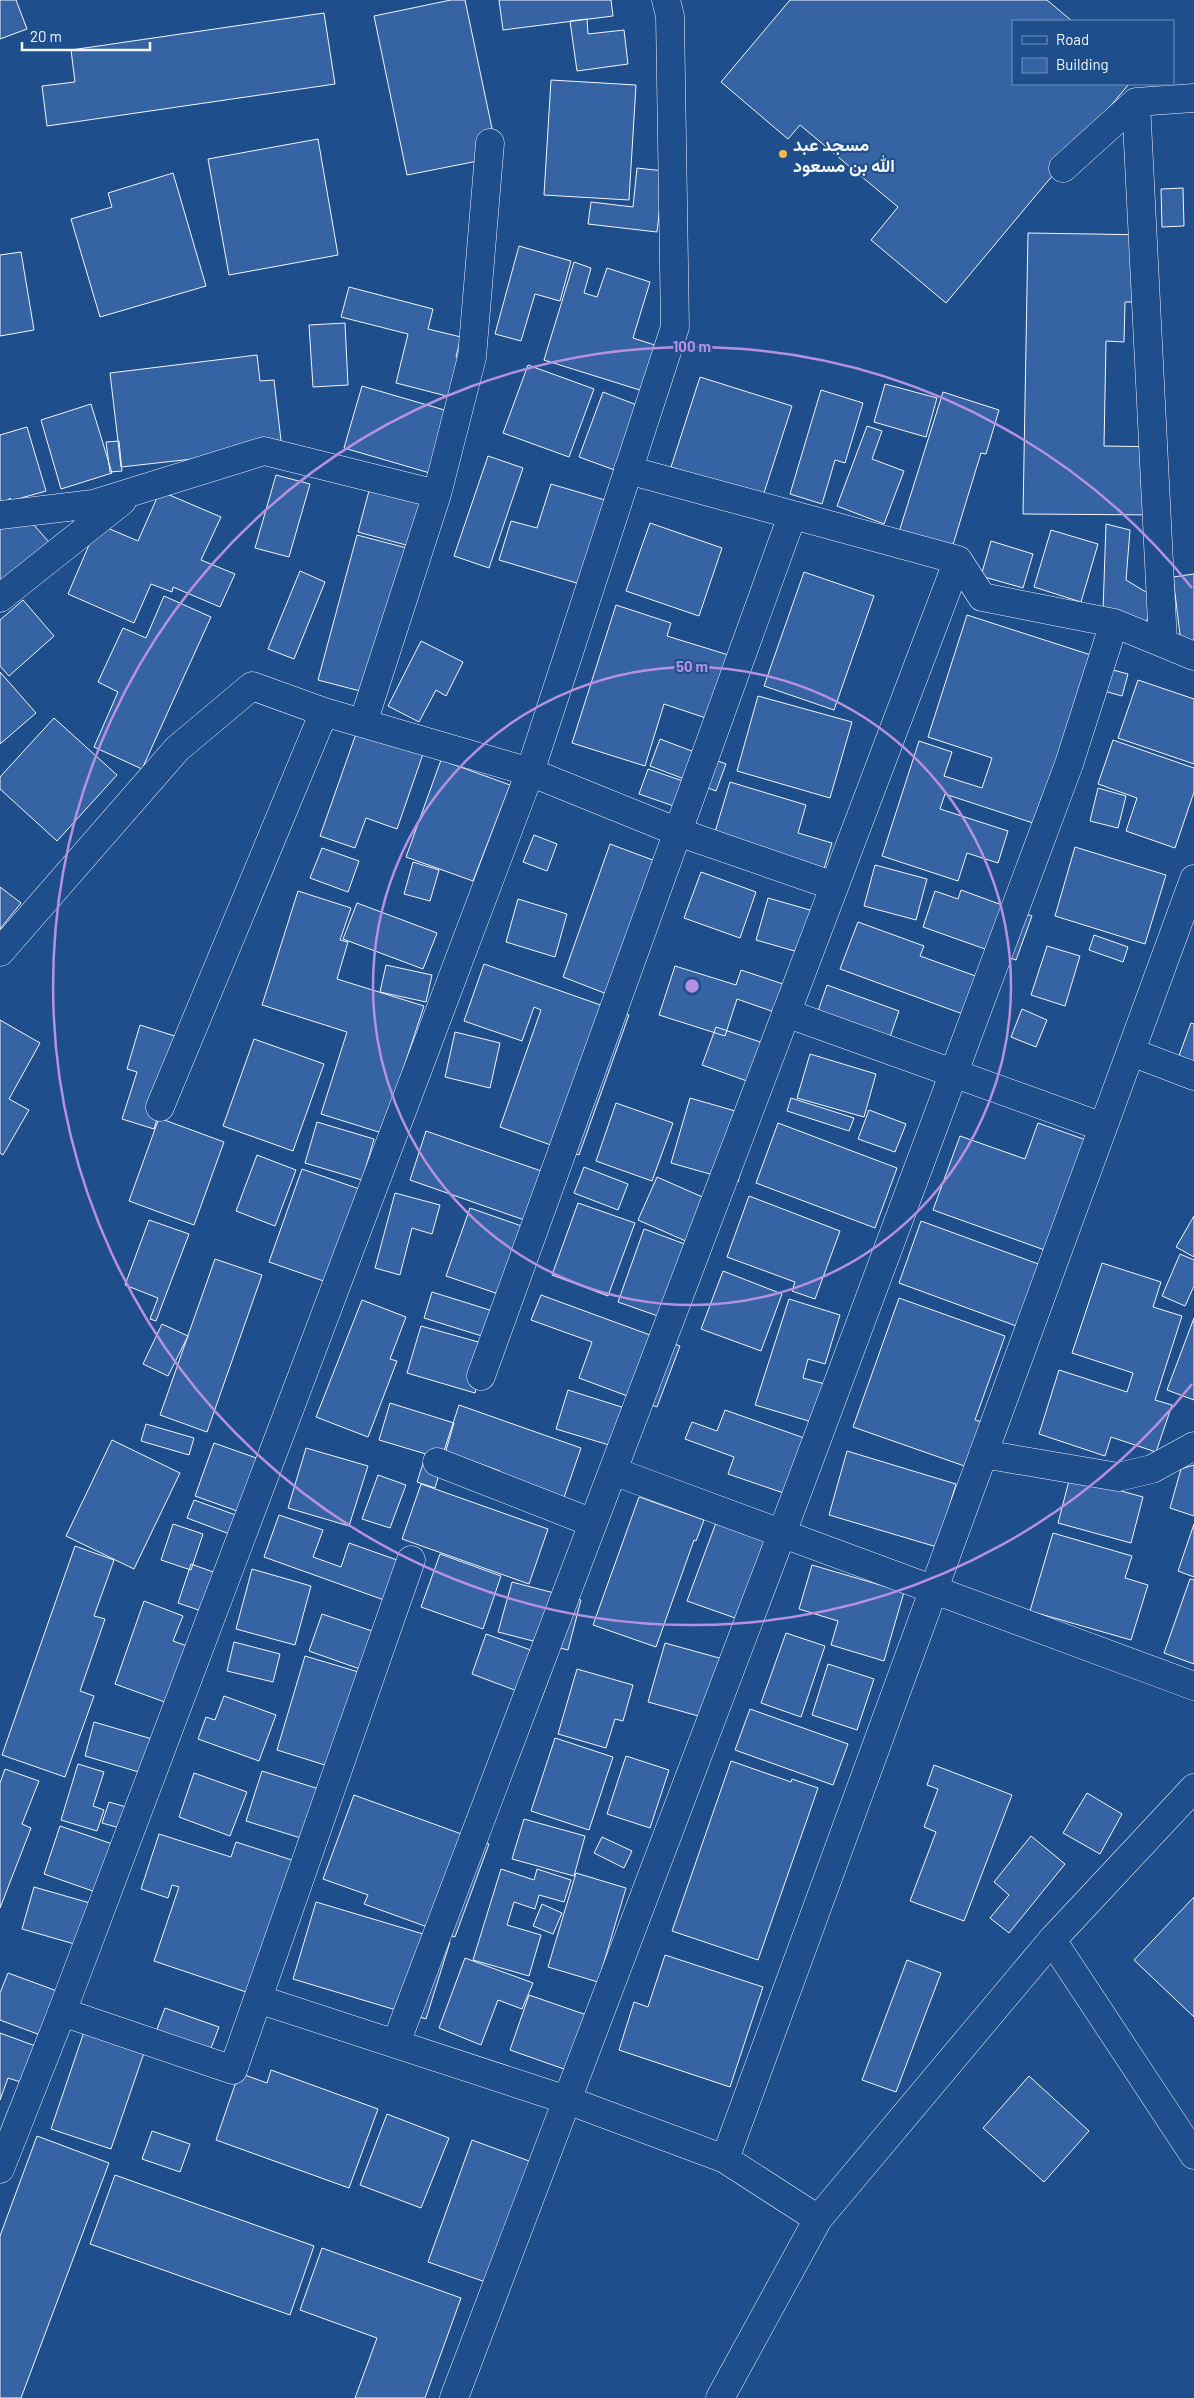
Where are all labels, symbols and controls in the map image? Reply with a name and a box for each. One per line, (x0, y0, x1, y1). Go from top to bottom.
scale bar (22, 20, 150, 52)
legend (1012, 20, 1174, 85)
text: 20 m (30, 27, 62, 45)
text: Road (1056, 30, 1089, 48)
text: Building (1056, 55, 1109, 73)
place label: مسجد عبد الله بن مسعود (793, 133, 895, 177)
marker: مسجد عبد الله بن مسعود (777, 148, 789, 160)
text: 100 m (673, 337, 711, 355)
text: 50 m (676, 657, 708, 675)
centre of rings (683, 977, 701, 995)

